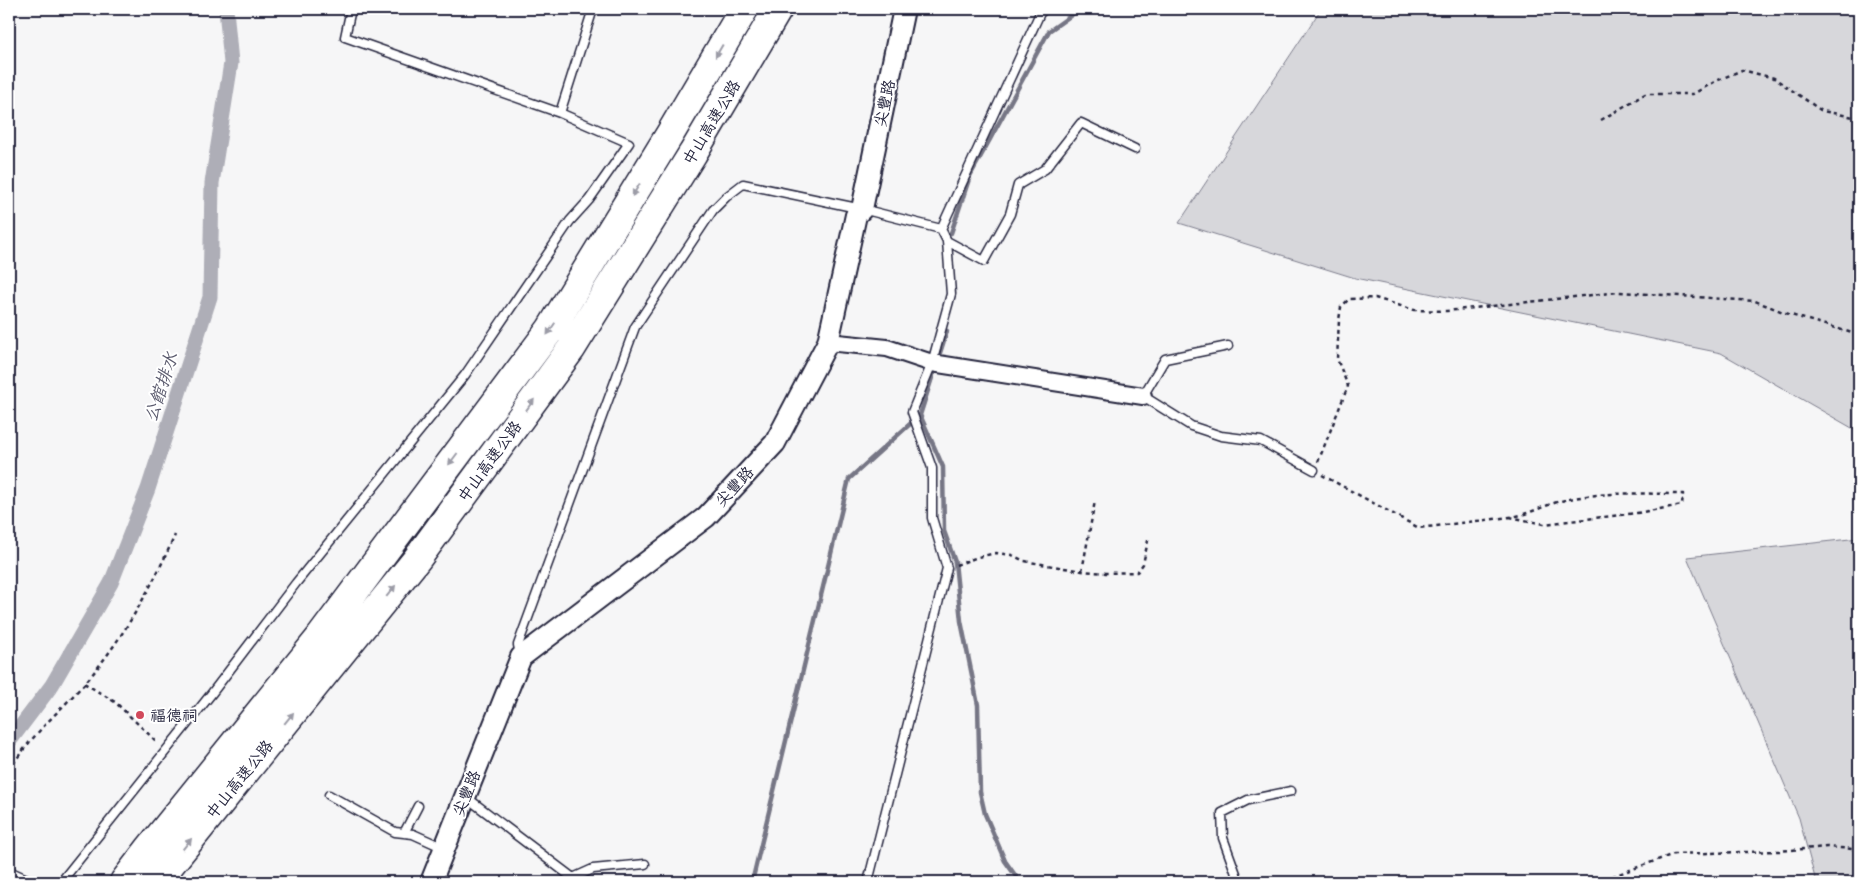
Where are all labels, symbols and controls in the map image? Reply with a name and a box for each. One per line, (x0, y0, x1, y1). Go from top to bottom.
one-way arrow (714, 44, 723, 57)
street label: 中山高速公路 (677, 75, 748, 170)
street label: 尖豐路 (868, 77, 903, 129)
one-way arrow (631, 184, 640, 197)
one-way arrow (546, 322, 556, 336)
water label: 公館排水 (138, 348, 188, 426)
one-way arrow (525, 398, 535, 412)
street label: 中山高速公路 (452, 416, 529, 508)
one-way arrow (448, 452, 459, 465)
street label: 尖豐路 (710, 461, 761, 513)
one-way arrow (385, 585, 396, 598)
place label: 福德祠 (150, 704, 198, 729)
marker: 福德祠 (134, 709, 146, 721)
one-way arrow (283, 712, 294, 725)
street label: 中山高速公路 (200, 735, 280, 825)
street label: 尖豐路 (447, 767, 488, 821)
one-way arrow (181, 838, 192, 851)

